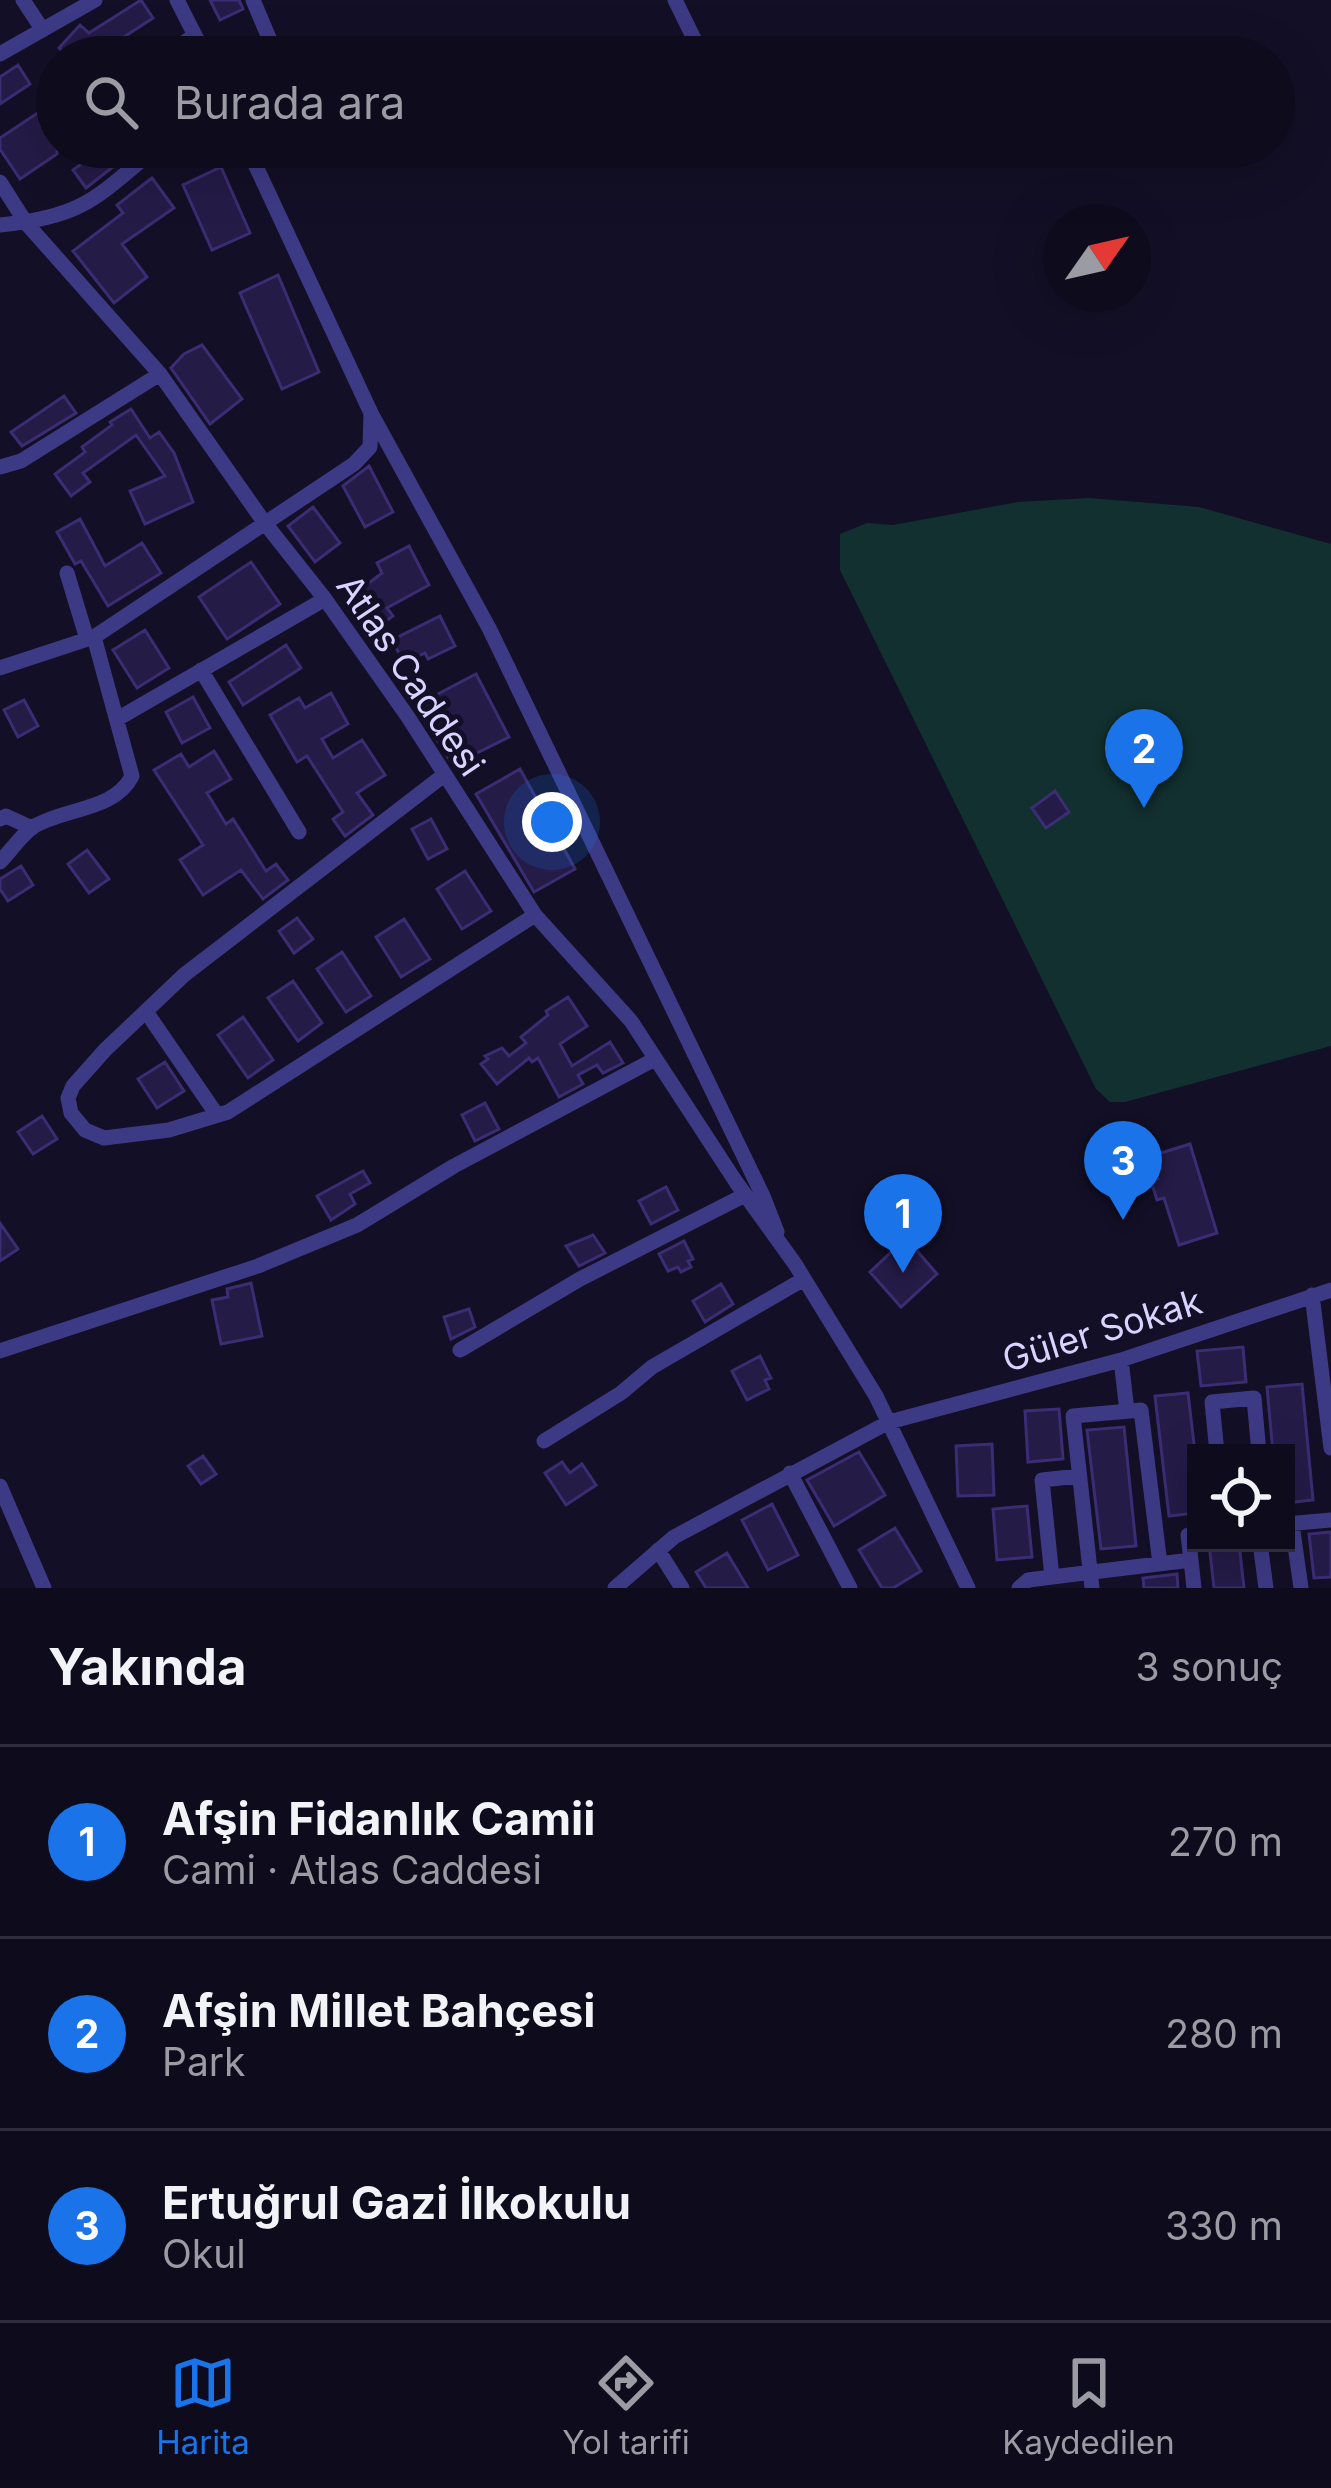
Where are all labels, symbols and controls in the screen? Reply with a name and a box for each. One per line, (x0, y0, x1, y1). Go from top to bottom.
search box (36, 36, 1295, 168)
icon: search (78, 69, 144, 135)
text: Burada ara (174, 75, 405, 130)
north arrow (1043, 204, 1151, 312)
street label: Atlas Caddesi (328, 566, 494, 784)
pin: 2 (1105, 709, 1183, 808)
your location (522, 792, 582, 852)
pin: 3 (1084, 1121, 1162, 1220)
pin: 1 (864, 1174, 942, 1273)
street label: Güler Sokak (997, 1279, 1207, 1381)
map controls (1187, 1444, 1295, 1552)
button: locate (1187, 1444, 1295, 1552)
text: Yakında (48, 1636, 247, 1697)
text: 3 sonuç (1136, 1643, 1283, 1690)
text: Afşin Fidanlık Camii (162, 1791, 596, 1846)
text: 1 (79, 1818, 95, 1865)
text: 270 m (1168, 1818, 1283, 1865)
text: Cami · Atlas Caddesi (162, 1846, 542, 1893)
text: Afşin Millet Bahçesi (162, 1983, 595, 2038)
text: 2 (75, 2010, 99, 2057)
text: 280 m (1165, 2010, 1283, 2057)
text: Park (162, 2038, 246, 2085)
text: Ertuğrul Gazi İlkokulu (162, 2175, 631, 2230)
text: 3 (74, 2202, 100, 2249)
text: 330 m (1165, 2202, 1283, 2249)
text: Okul (162, 2230, 246, 2277)
tab: Harita (156, 2350, 250, 2462)
tab: Yol tarifi (562, 2350, 690, 2462)
tab: Kaydedilen (1002, 2350, 1175, 2462)

